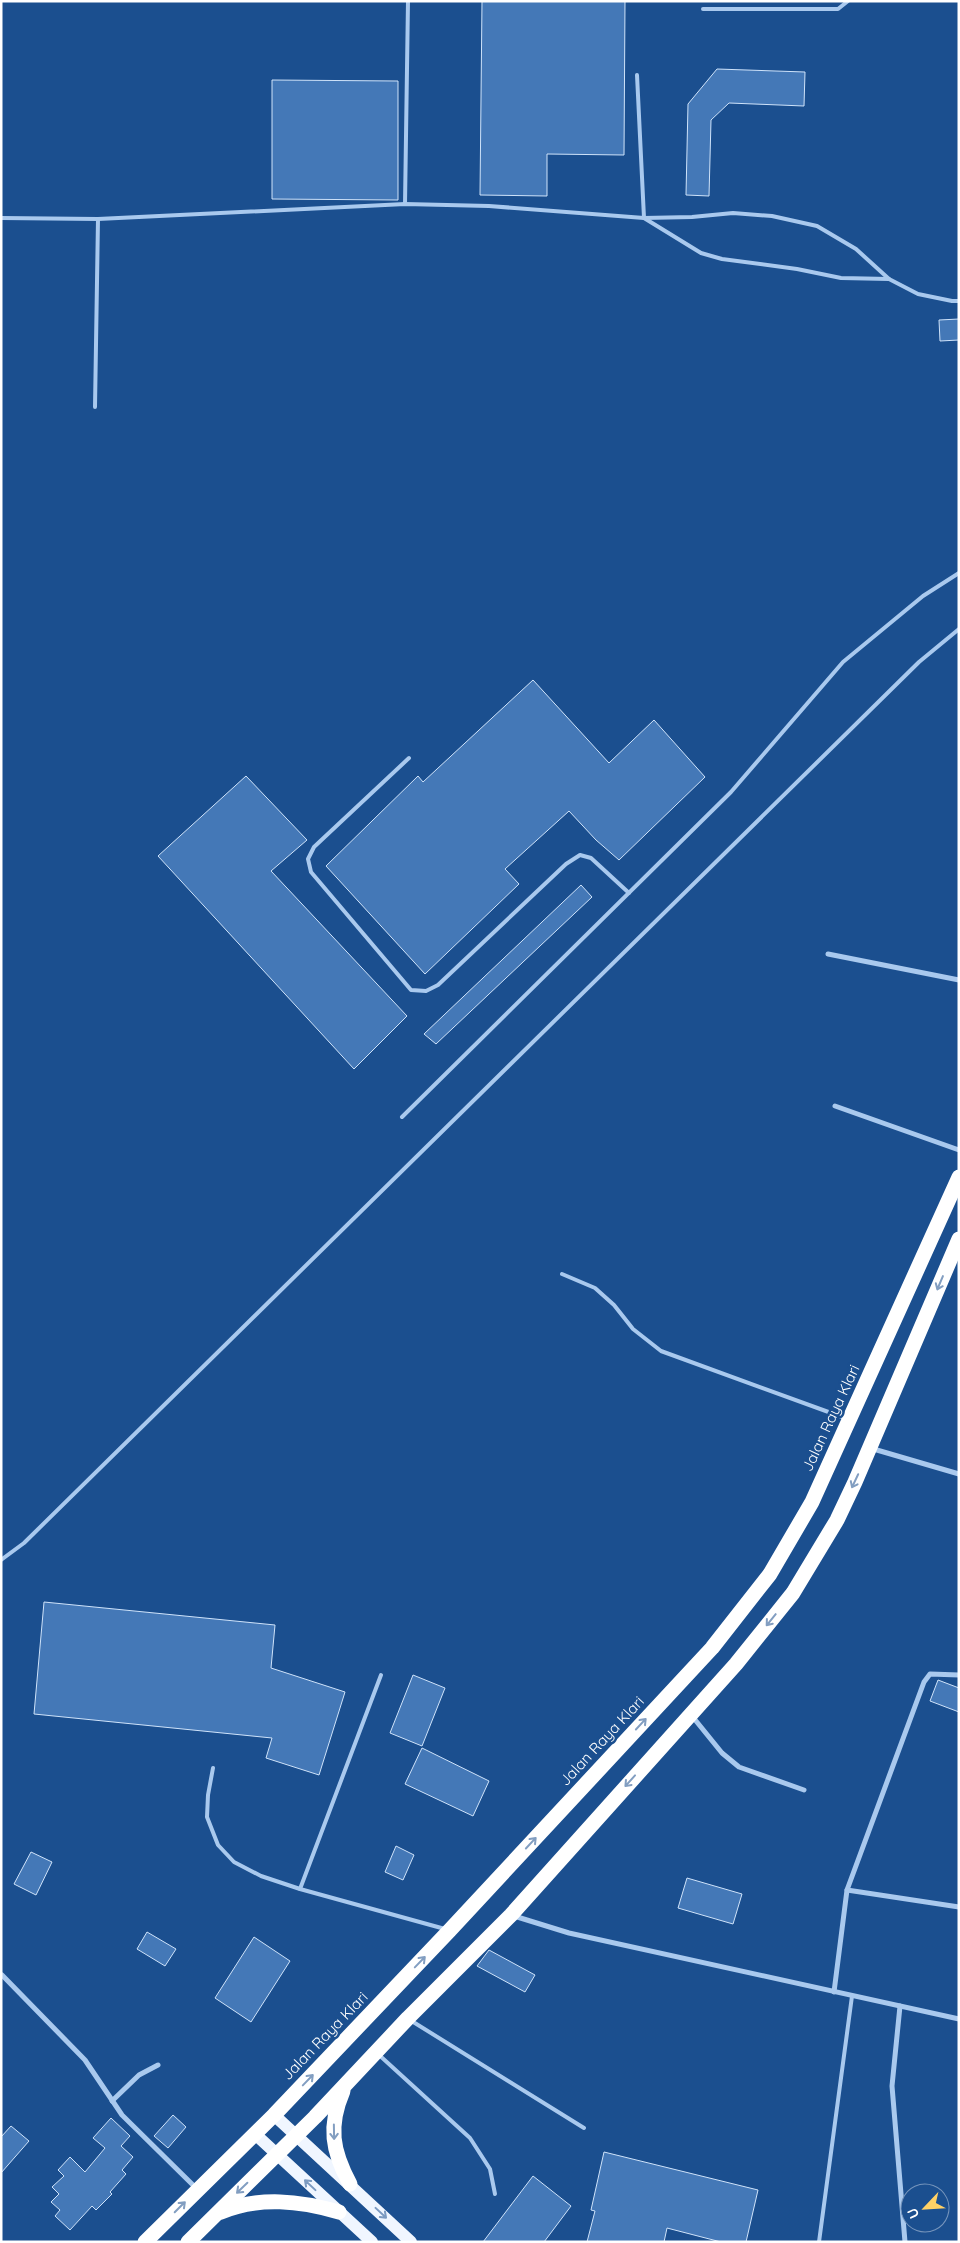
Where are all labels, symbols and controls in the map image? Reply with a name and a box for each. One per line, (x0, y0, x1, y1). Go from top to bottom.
one-way arrow (934, 1275, 944, 1290)
street label: Jalan Raya Klari (798, 1361, 864, 1474)
one-way arrow (850, 1473, 860, 1488)
one-way arrow (766, 1613, 777, 1626)
street label: Jalan Raya Klari (555, 1692, 648, 1789)
one-way arrow (635, 1718, 647, 1730)
one-way arrow (624, 1775, 636, 1788)
one-way arrow (525, 1837, 537, 1849)
one-way arrow (414, 1955, 426, 1968)
street label: Jalan Raya Klari (278, 1988, 372, 2084)
one-way arrow (302, 2073, 314, 2086)
one-way arrow (329, 2124, 339, 2140)
one-way arrow (304, 2179, 317, 2191)
one-way arrow (236, 2182, 248, 2194)
north arrow (900, 2183, 950, 2233)
one-way arrow (174, 2201, 186, 2214)
text: U (903, 2205, 923, 2222)
one-way arrow (374, 2207, 387, 2219)

